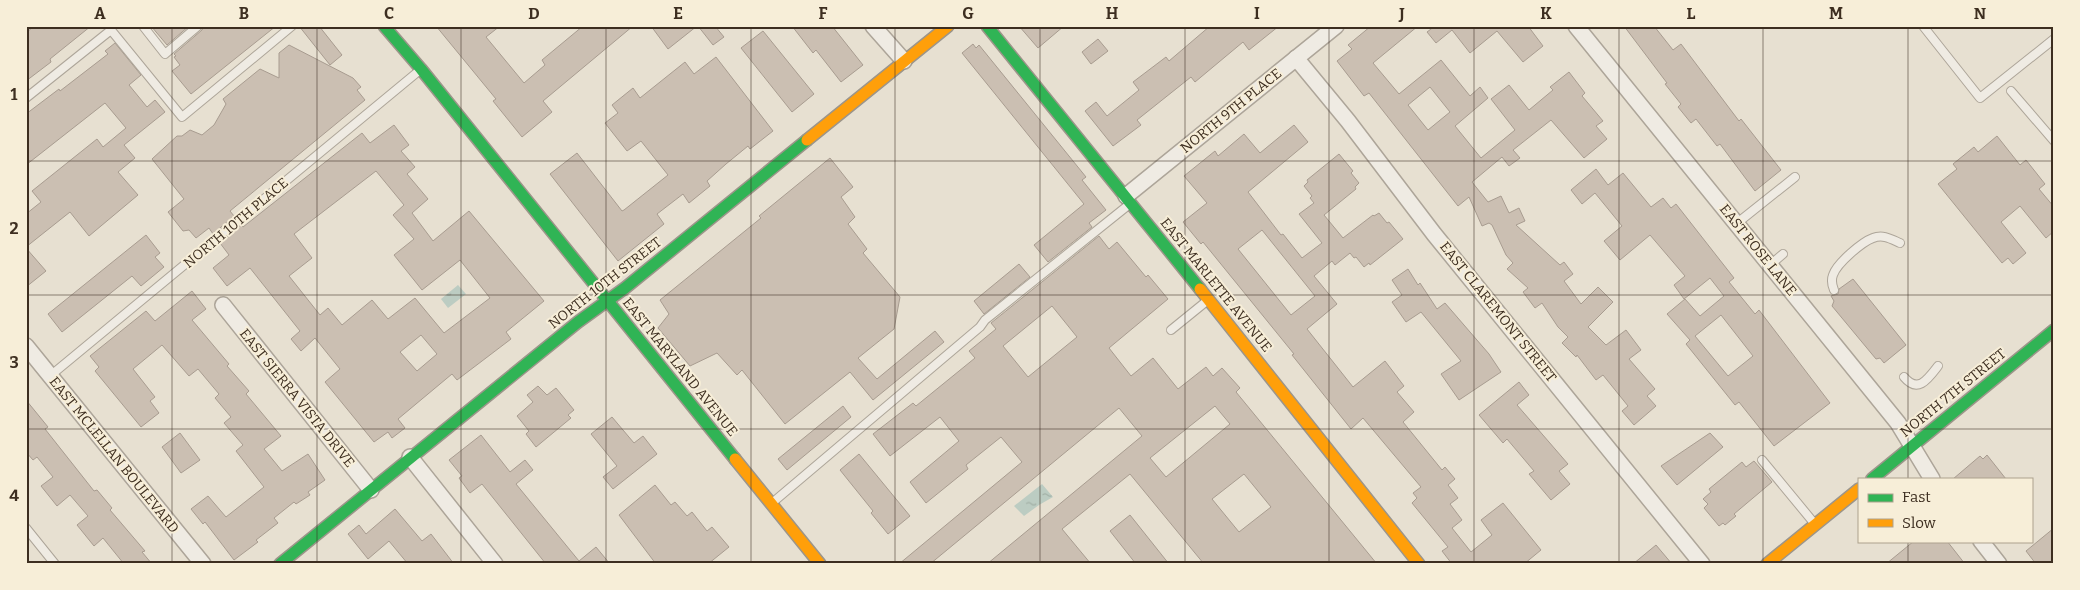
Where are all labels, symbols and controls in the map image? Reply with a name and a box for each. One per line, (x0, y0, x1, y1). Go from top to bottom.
text: A (94, 4, 106, 23)
text: B (239, 4, 249, 23)
text: C (384, 4, 394, 23)
text: D (528, 4, 540, 23)
text: E (673, 4, 683, 23)
text: F (819, 4, 828, 23)
text: G (962, 4, 974, 23)
text: H (1106, 4, 1119, 23)
text: I (1254, 4, 1260, 23)
text: J (1398, 4, 1405, 23)
text: K (1540, 4, 1552, 23)
text: L (1687, 4, 1696, 23)
text: M (1829, 4, 1843, 23)
text: N (1974, 4, 1986, 23)
street label: NORTH 9TH PLACE (1177, 65, 1285, 157)
text: 1 (11, 85, 18, 104)
street label: NORTH 10TH PLACE (180, 174, 292, 272)
street label: EAST ROSE LANE (1716, 201, 1800, 299)
street label: EAST MARLETTE AVENUE (1157, 215, 1275, 355)
text: 2 (9, 219, 19, 238)
street label: NORTH 10TH STREET (545, 234, 665, 332)
street label: EAST CLAREMONT STREET (1436, 238, 1560, 386)
street label: EAST MARYLAND AVENUE (619, 294, 741, 440)
street label: EAST SIERRA VISTA DRIVE (236, 325, 358, 471)
street label: NORTH 7TH STREET (1897, 345, 2009, 441)
text: 3 (9, 353, 19, 372)
street label: EAST MCLELLAN BOULEVARD (46, 373, 182, 537)
legend (1858, 478, 2032, 542)
text: 4 (9, 486, 19, 505)
text: Fast (1902, 488, 1931, 506)
text: Slow (1902, 514, 1937, 532)

